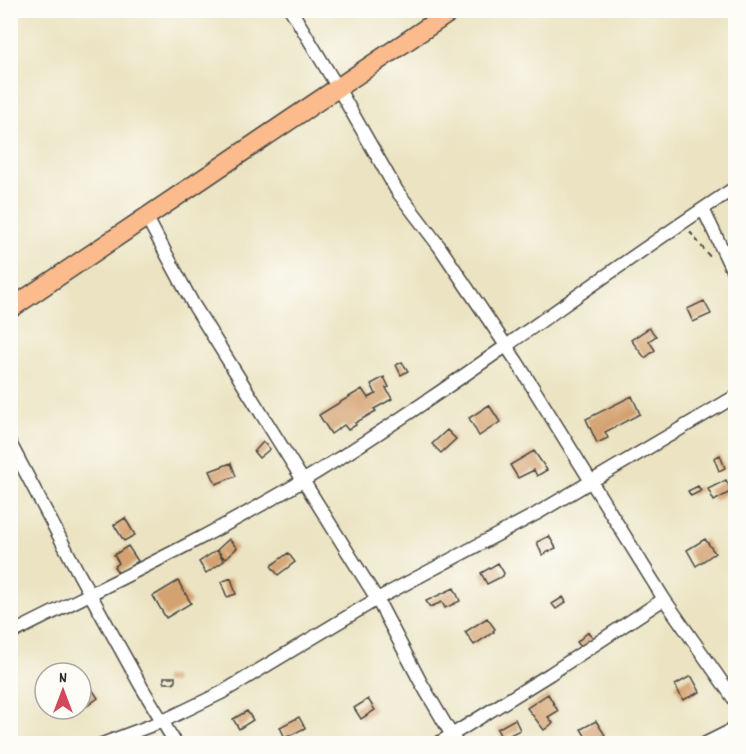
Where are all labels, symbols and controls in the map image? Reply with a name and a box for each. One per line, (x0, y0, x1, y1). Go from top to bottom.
north arrow (33, 661, 93, 721)
text: N (59, 667, 67, 690)

